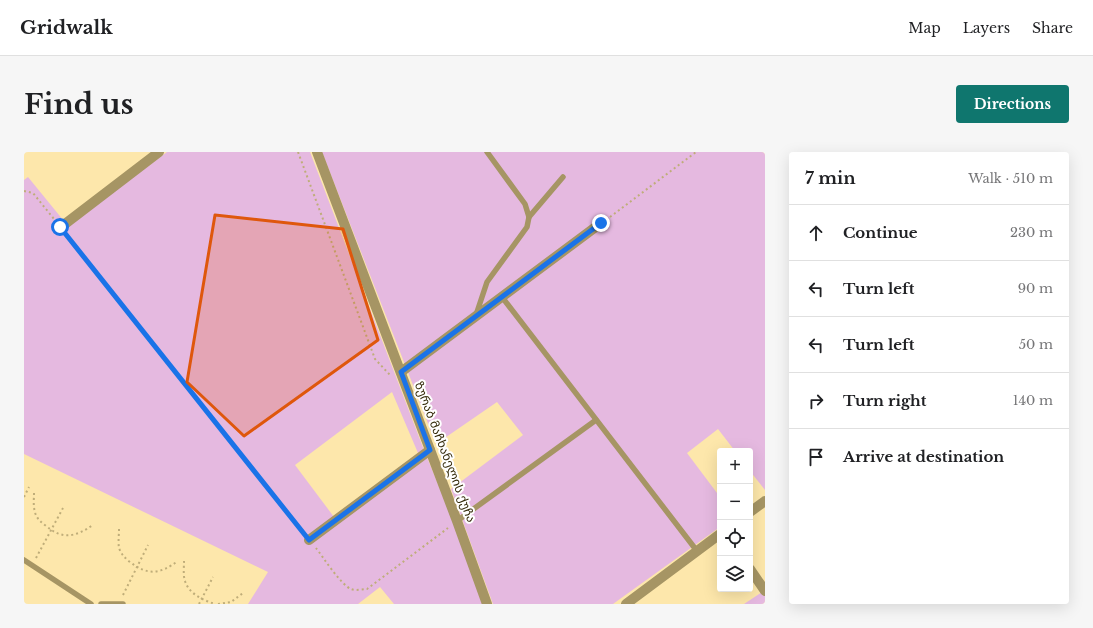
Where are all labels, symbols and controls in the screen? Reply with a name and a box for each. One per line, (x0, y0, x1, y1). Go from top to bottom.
text: Gridwalk (20, 16, 113, 39)
text: Map (908, 19, 941, 37)
text: Layers (963, 19, 1010, 37)
text: Share (1032, 19, 1073, 37)
button: Directions (956, 85, 1069, 123)
text: Find us (24, 87, 134, 122)
text: 7 min (805, 168, 856, 189)
text: Walk · 510 m (968, 170, 1053, 187)
route end (592, 214, 610, 232)
route start (51, 218, 69, 236)
icon: ahead (805, 222, 827, 244)
text: Continue (843, 223, 918, 242)
text: 230 m (1010, 224, 1053, 241)
icon: left (805, 278, 827, 300)
text: Turn left (843, 279, 914, 298)
text: 90 m (1018, 280, 1053, 297)
icon: left (805, 334, 827, 356)
text: Turn left (843, 335, 914, 354)
text: 50 m (1019, 336, 1053, 353)
street label: ზურაბ მაჩხანელის ქუჩა (411, 379, 479, 525)
icon: right (805, 390, 827, 412)
text: Turn right (843, 391, 926, 410)
text: 140 m (1013, 392, 1053, 409)
icon: arrive (805, 446, 827, 468)
text: Arrive at destination (843, 447, 1004, 466)
map controls (717, 448, 753, 592)
button: + (717, 448, 753, 484)
button: − (717, 484, 753, 520)
button: locate (717, 520, 753, 556)
button: layers (717, 556, 753, 592)

